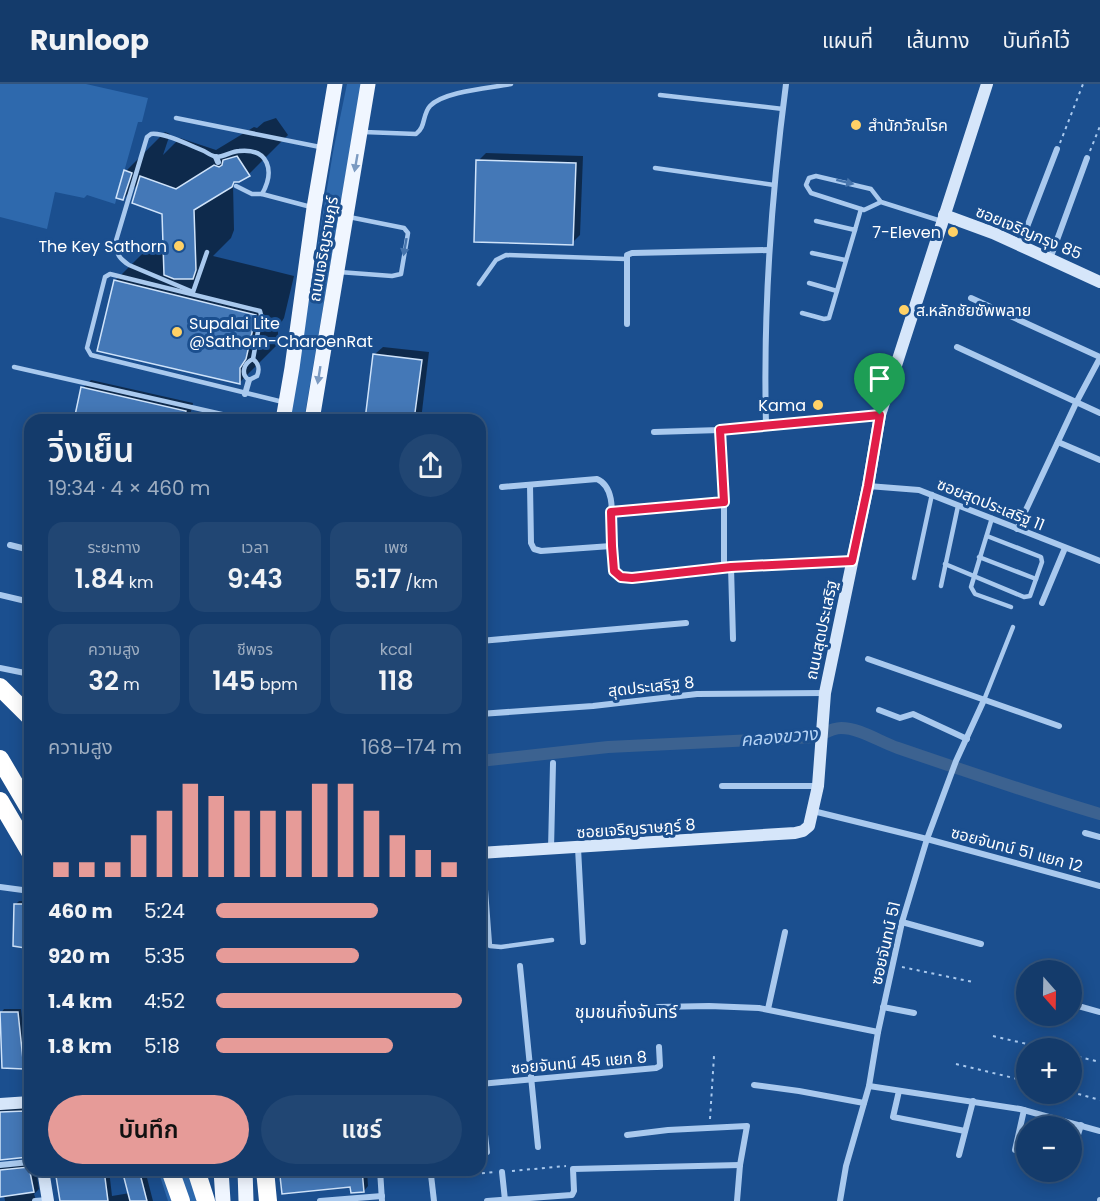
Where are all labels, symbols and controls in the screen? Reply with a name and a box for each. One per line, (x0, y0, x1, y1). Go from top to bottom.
text: Runloop (30, 21, 149, 60)
text: แผนที่ (822, 26, 873, 55)
text: เส้นทาง (906, 26, 970, 55)
text: บันทึกไว้ (1003, 26, 1070, 55)
place label: สำนักวัณโรค (868, 114, 948, 137)
marker: สำนักวัณโรค (849, 118, 863, 132)
one-way arrow (351, 153, 360, 172)
one-way arrow (835, 178, 854, 188)
street label: ถนนเจริญราษฎร์ (303, 194, 344, 303)
street label: ซอยเจริญกรุง 85 (972, 200, 1085, 265)
place label: 7-Eleven (872, 221, 941, 244)
marker: 7-Eleven (946, 225, 960, 239)
place label: The Key Sathorn (38, 235, 167, 258)
one-way arrow (401, 238, 410, 257)
marker: The Key Sathorn (172, 239, 186, 253)
place label: ส.หลักชัยซัพพลาย (916, 299, 1031, 322)
marker: ส.หลักชัยซัพพลาย (897, 303, 911, 317)
place label: Supalai Lite @Sathorn-CharoenRat (189, 312, 373, 353)
marker: Supalai Lite @Sathorn-CharoenRat (170, 325, 184, 339)
pin (854, 353, 905, 415)
icon: arrive (863, 362, 896, 395)
one-way arrow (314, 366, 323, 385)
place label: Kama (758, 394, 806, 417)
marker: Kama (811, 398, 825, 412)
text: วิ่งเย็น (48, 427, 134, 474)
button: share (399, 434, 462, 497)
street label: ซอยสุดประเสริฐ 11 (934, 472, 1048, 537)
text: 19:34 · 4 × 460 m (48, 474, 210, 502)
text: ระยะทาง (88, 536, 140, 559)
text: เวลา (241, 536, 269, 559)
text: เพซ (384, 536, 408, 559)
text: 1.84 (74, 561, 125, 597)
text: 9:43 (227, 561, 283, 597)
text: 5:17 (354, 561, 401, 597)
text: km (125, 571, 154, 594)
text: /km (401, 571, 438, 594)
street label: ถนนสุดประเสริฐ (800, 578, 843, 682)
text: ความสูง (88, 638, 140, 661)
text: ชีพจร (237, 638, 273, 661)
text: kcal (380, 638, 412, 661)
text: 32 (88, 663, 119, 699)
text: 145 (212, 663, 255, 699)
text: 118 (378, 663, 414, 699)
street label: สุดประเสริฐ 8 (607, 671, 695, 702)
text: m (119, 673, 140, 696)
text: bpm (255, 673, 298, 696)
water label: คลองขวาง (740, 721, 820, 752)
text: ความสูง (48, 733, 113, 761)
text: 168–174 m (361, 733, 462, 761)
street label: ซอยเจริญราษฎร์ 8 (576, 813, 696, 844)
street label: ซอยจันทน์ 51 แยก 12 (948, 821, 1085, 878)
text: 460 m (48, 897, 113, 925)
text: 5:24 (144, 897, 185, 925)
street label: ซอยจันทน์ 51 (865, 899, 906, 987)
text: 920 m (48, 942, 110, 970)
text: 5:35 (144, 942, 185, 970)
north arrow (1016, 960, 1082, 1026)
map controls (1016, 960, 1082, 1182)
text: 1.4 km (48, 987, 112, 1015)
text: 4:52 (144, 987, 185, 1015)
district label: ชุมชนกิ่งจันทร์ (575, 999, 678, 1024)
text: 1.8 km (48, 1032, 112, 1060)
text: 5:18 (144, 1032, 180, 1060)
button: + (1016, 1038, 1082, 1104)
street label: ซอยจันทน์ 45 แยก 8 (510, 1045, 648, 1080)
button: บันทึก (48, 1095, 249, 1164)
button: แชร์ (261, 1095, 462, 1164)
button: − (1016, 1116, 1082, 1182)

